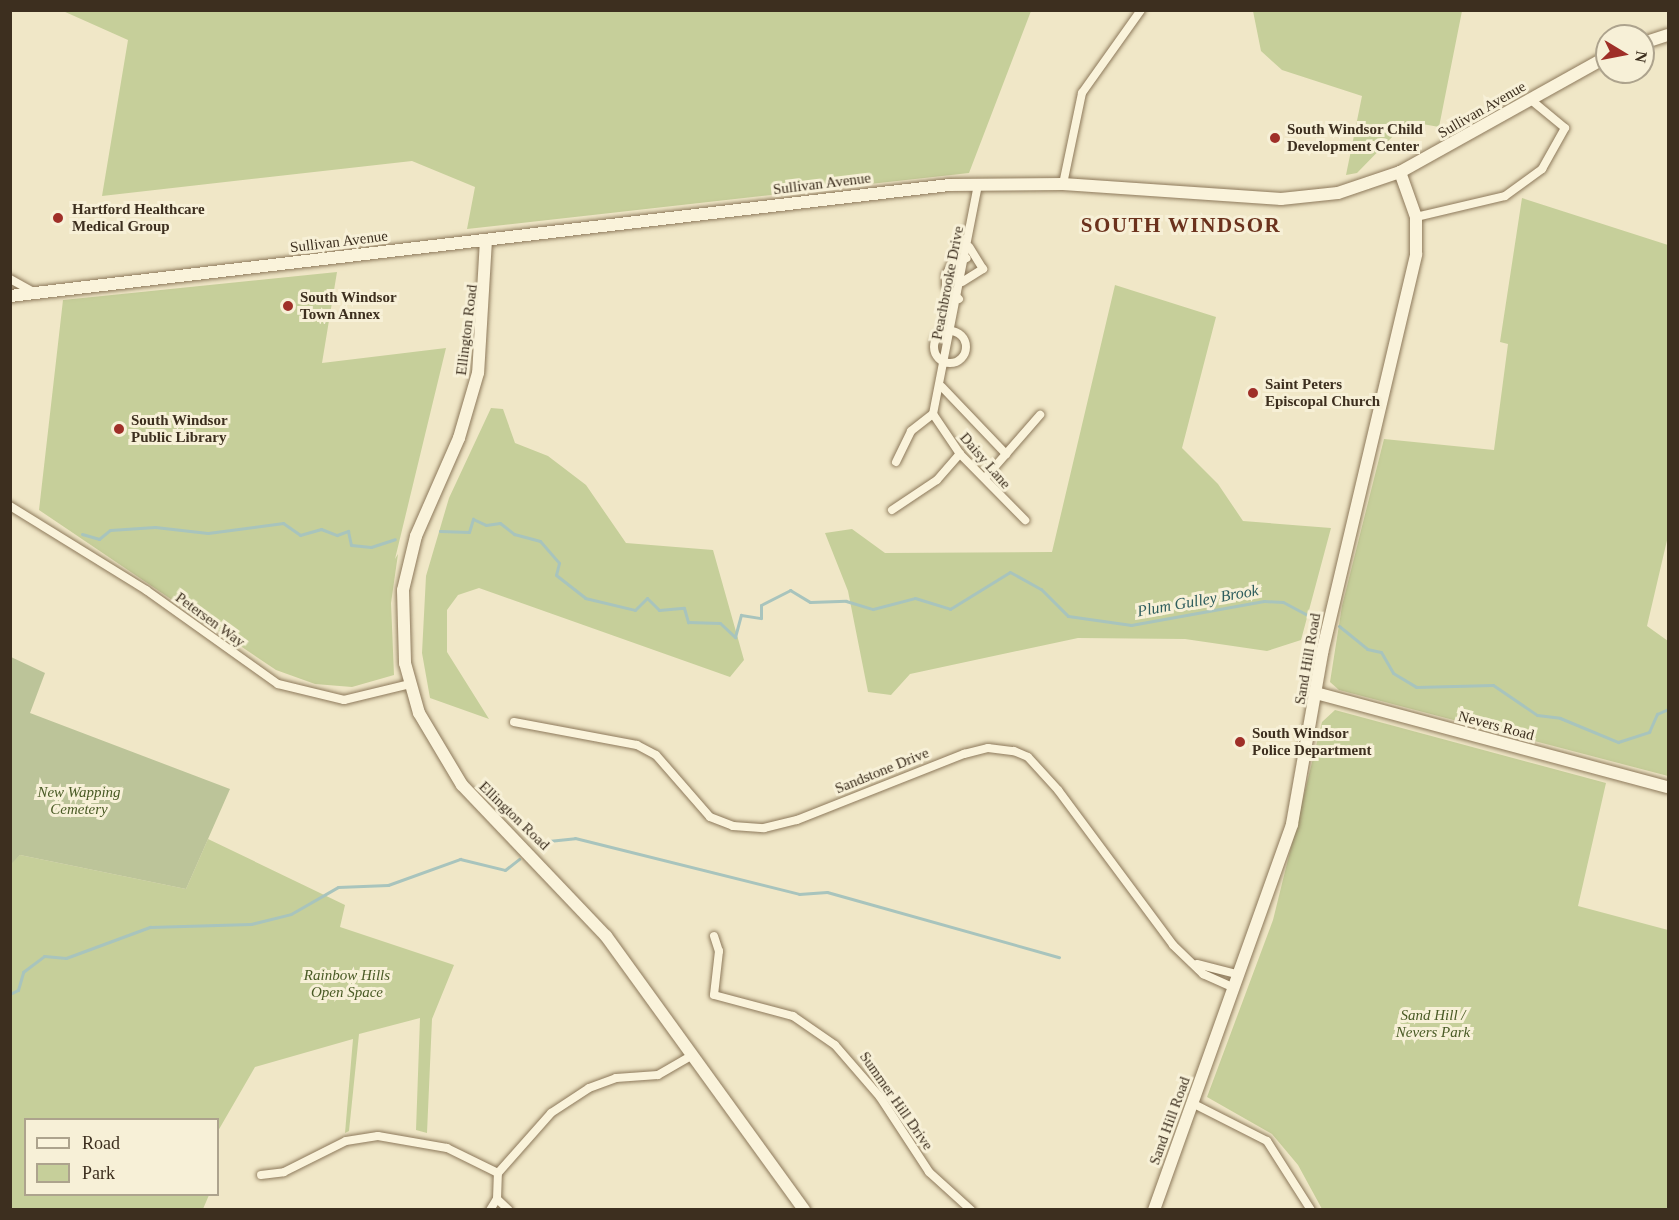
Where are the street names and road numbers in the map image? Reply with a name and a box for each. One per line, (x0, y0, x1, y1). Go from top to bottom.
street label: Sullivan Avenue (1435, 77, 1529, 143)
street label: Sullivan Avenue (772, 169, 872, 199)
street label: Peachbrooke Drive (928, 225, 968, 341)
street label: Sullivan Avenue (289, 227, 389, 257)
street label: Ellington Road (453, 284, 481, 376)
street label: Daisy Lane (956, 429, 1014, 493)
street label: Petersen Way (172, 589, 248, 651)
street label: Sand Hill Road (1291, 612, 1325, 706)
street label: Nevers Road (1456, 707, 1536, 745)
street label: Sandstone Drive (832, 744, 932, 798)
street label: Ellington Road (475, 778, 553, 854)
street label: Summer Hill Drive (855, 1048, 937, 1154)
street label: Sand Hill Road (1146, 1074, 1194, 1168)

